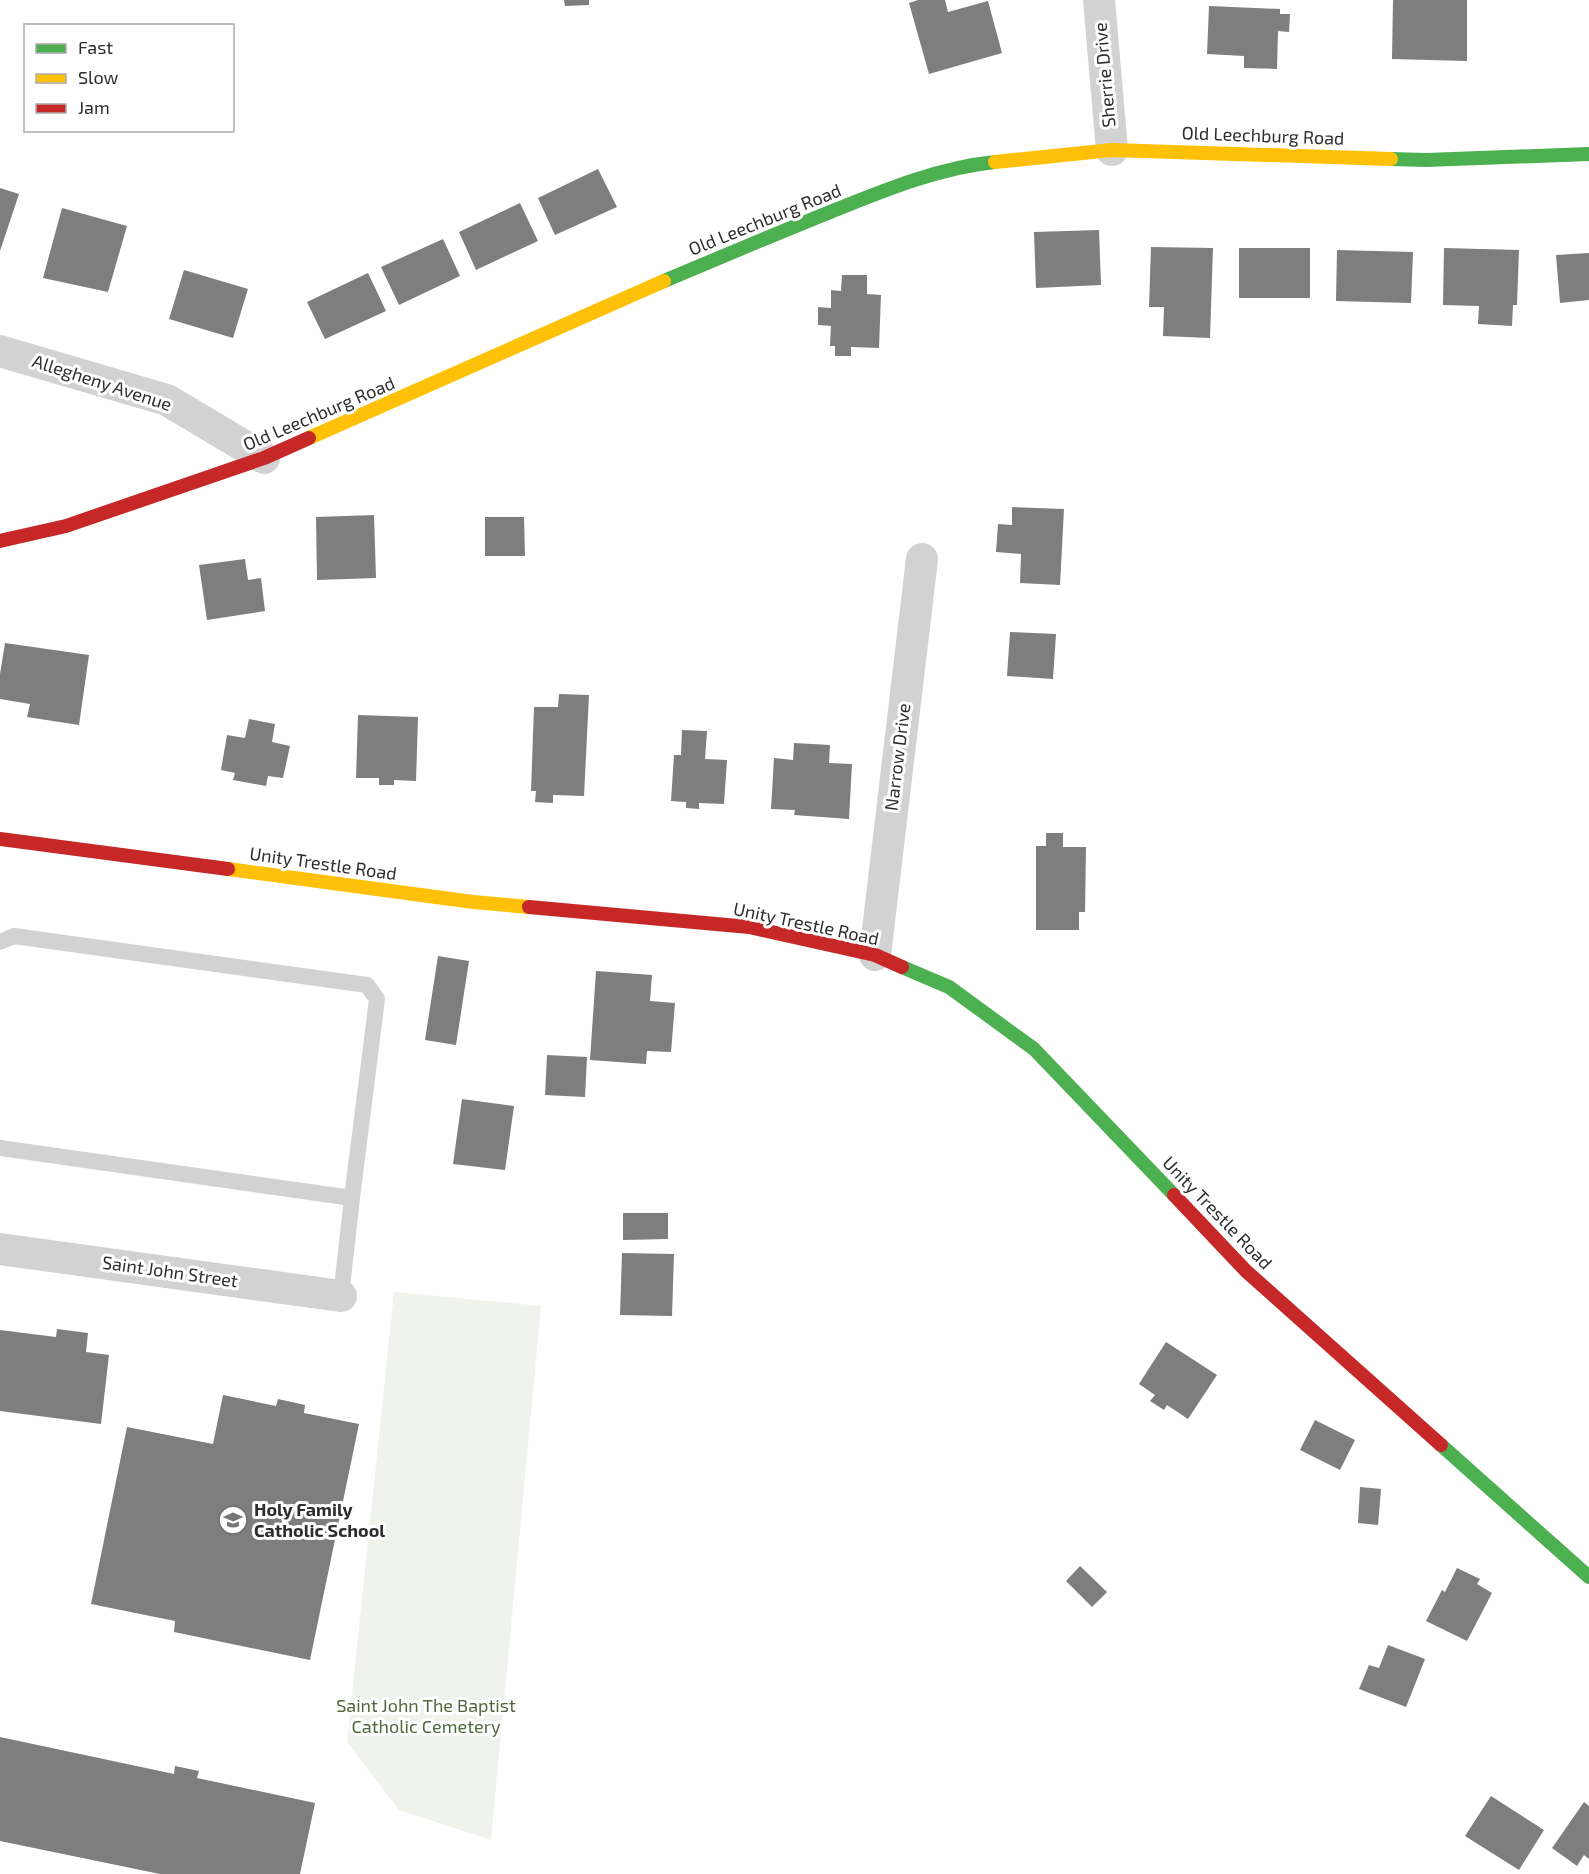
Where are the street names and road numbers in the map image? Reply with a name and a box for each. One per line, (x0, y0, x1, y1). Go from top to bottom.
street label: Sherrie Drive (1088, 22, 1120, 129)
street label: Old Leechburg Road (1181, 121, 1345, 149)
street label: Old Leechburg Road (685, 178, 844, 260)
street label: Allegheny Avenue (30, 349, 175, 415)
street label: Old Leechburg Road (239, 371, 398, 455)
street label: Narrow Drive (879, 702, 915, 812)
street label: Unity Trestle Road (248, 842, 398, 884)
street label: Unity Trestle Road (731, 897, 881, 949)
street label: Unity Trestle Road (1158, 1151, 1277, 1273)
street label: Saint John Street (101, 1251, 239, 1291)

